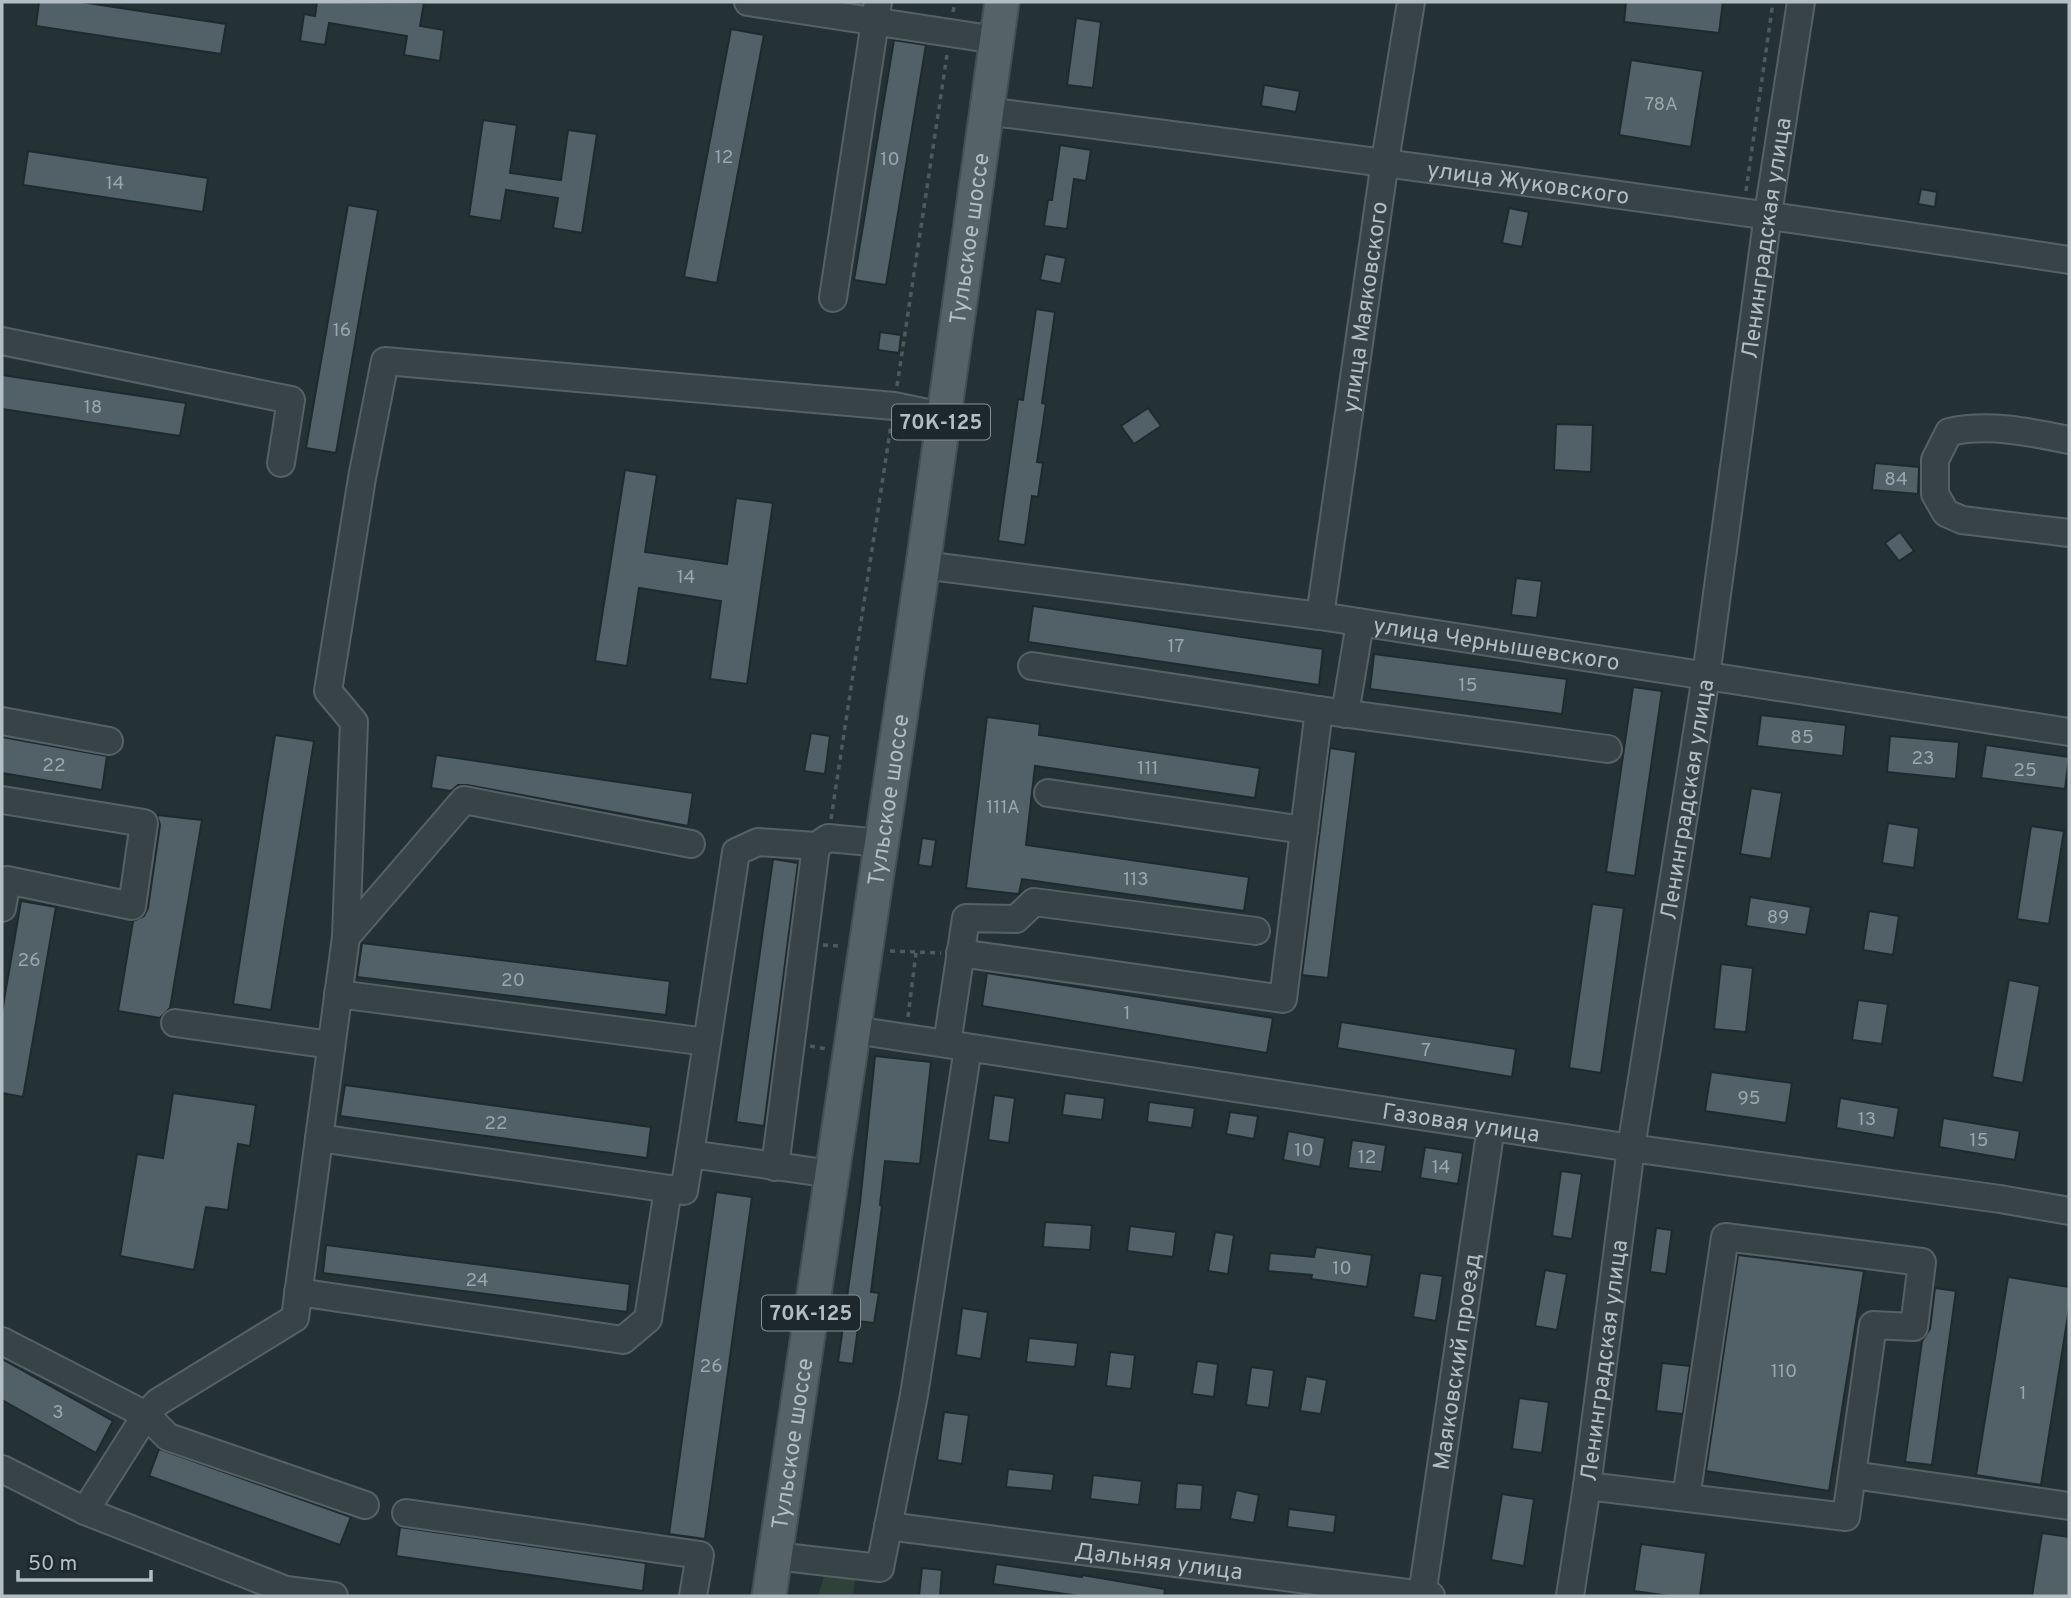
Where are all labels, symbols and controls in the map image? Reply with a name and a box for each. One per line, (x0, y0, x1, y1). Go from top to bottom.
house number: 78А (1644, 93, 1678, 117)
street label: Ленинградская улица (1737, 116, 1800, 361)
house number: 12 (715, 146, 733, 170)
house number: 10 (880, 148, 900, 172)
street label: Тульское шоссе (945, 151, 998, 327)
street label: улица Жуковского (1425, 157, 1631, 213)
house number: 14 (106, 172, 124, 196)
street label: улица Маяковского (1337, 200, 1396, 415)
house number: 16 (333, 319, 351, 343)
house number: 18 (84, 396, 102, 420)
road number: 70К-125 (892, 404, 990, 440)
house number: 84 (1884, 468, 1908, 492)
house number: 14 (677, 566, 695, 590)
street label: улица Чернышевского (1371, 612, 1622, 679)
house number: 17 (1168, 635, 1185, 659)
house number: 15 (1459, 674, 1477, 698)
street label: Ленинградская улица (1655, 677, 1722, 922)
street label: Тульское шоссе (863, 712, 918, 888)
house number: 85 (1790, 726, 1814, 750)
house number: 23 (1911, 747, 1935, 771)
house number: 22 (42, 754, 66, 778)
house number: 111 (1137, 757, 1159, 781)
house number: 25 (2013, 759, 2037, 783)
house number: 111А (986, 796, 1020, 820)
house number: 113 (1123, 868, 1149, 892)
house number: 89 (1767, 906, 1789, 930)
house number: 26 (18, 949, 40, 973)
house number: 20 (501, 969, 525, 993)
house number: 1 (1123, 1002, 1131, 1026)
house number: 7 (1421, 1039, 1431, 1063)
house number: 95 (1737, 1087, 1761, 1111)
street label: Газовая улица (1380, 1098, 1541, 1151)
house number: 13 (1858, 1108, 1876, 1132)
house number: 22 (484, 1112, 508, 1136)
house number: 15 (1970, 1129, 1988, 1153)
house number: 10 (1294, 1139, 1314, 1163)
house number: 12 (1358, 1146, 1376, 1170)
house number: 14 (1432, 1156, 1450, 1180)
street label: Ленинградская улица (1576, 1238, 1636, 1483)
street label: Маяковский проезд (1429, 1251, 1489, 1472)
house number: 10 (1332, 1257, 1352, 1281)
house number: 24 (465, 1269, 489, 1293)
road number: 70К-125 (762, 1296, 860, 1330)
house number: 26 (700, 1355, 722, 1379)
street label: Тульское шоссе (767, 1356, 821, 1532)
house number: 110 (1771, 1360, 1797, 1384)
house number: 1 (2019, 1382, 2027, 1406)
house number: 3 (52, 1401, 64, 1425)
scale bar (18, 1538, 150, 1582)
street label: Дальняя улица (1073, 1538, 1244, 1589)
text: 50 m (28, 1551, 77, 1578)

